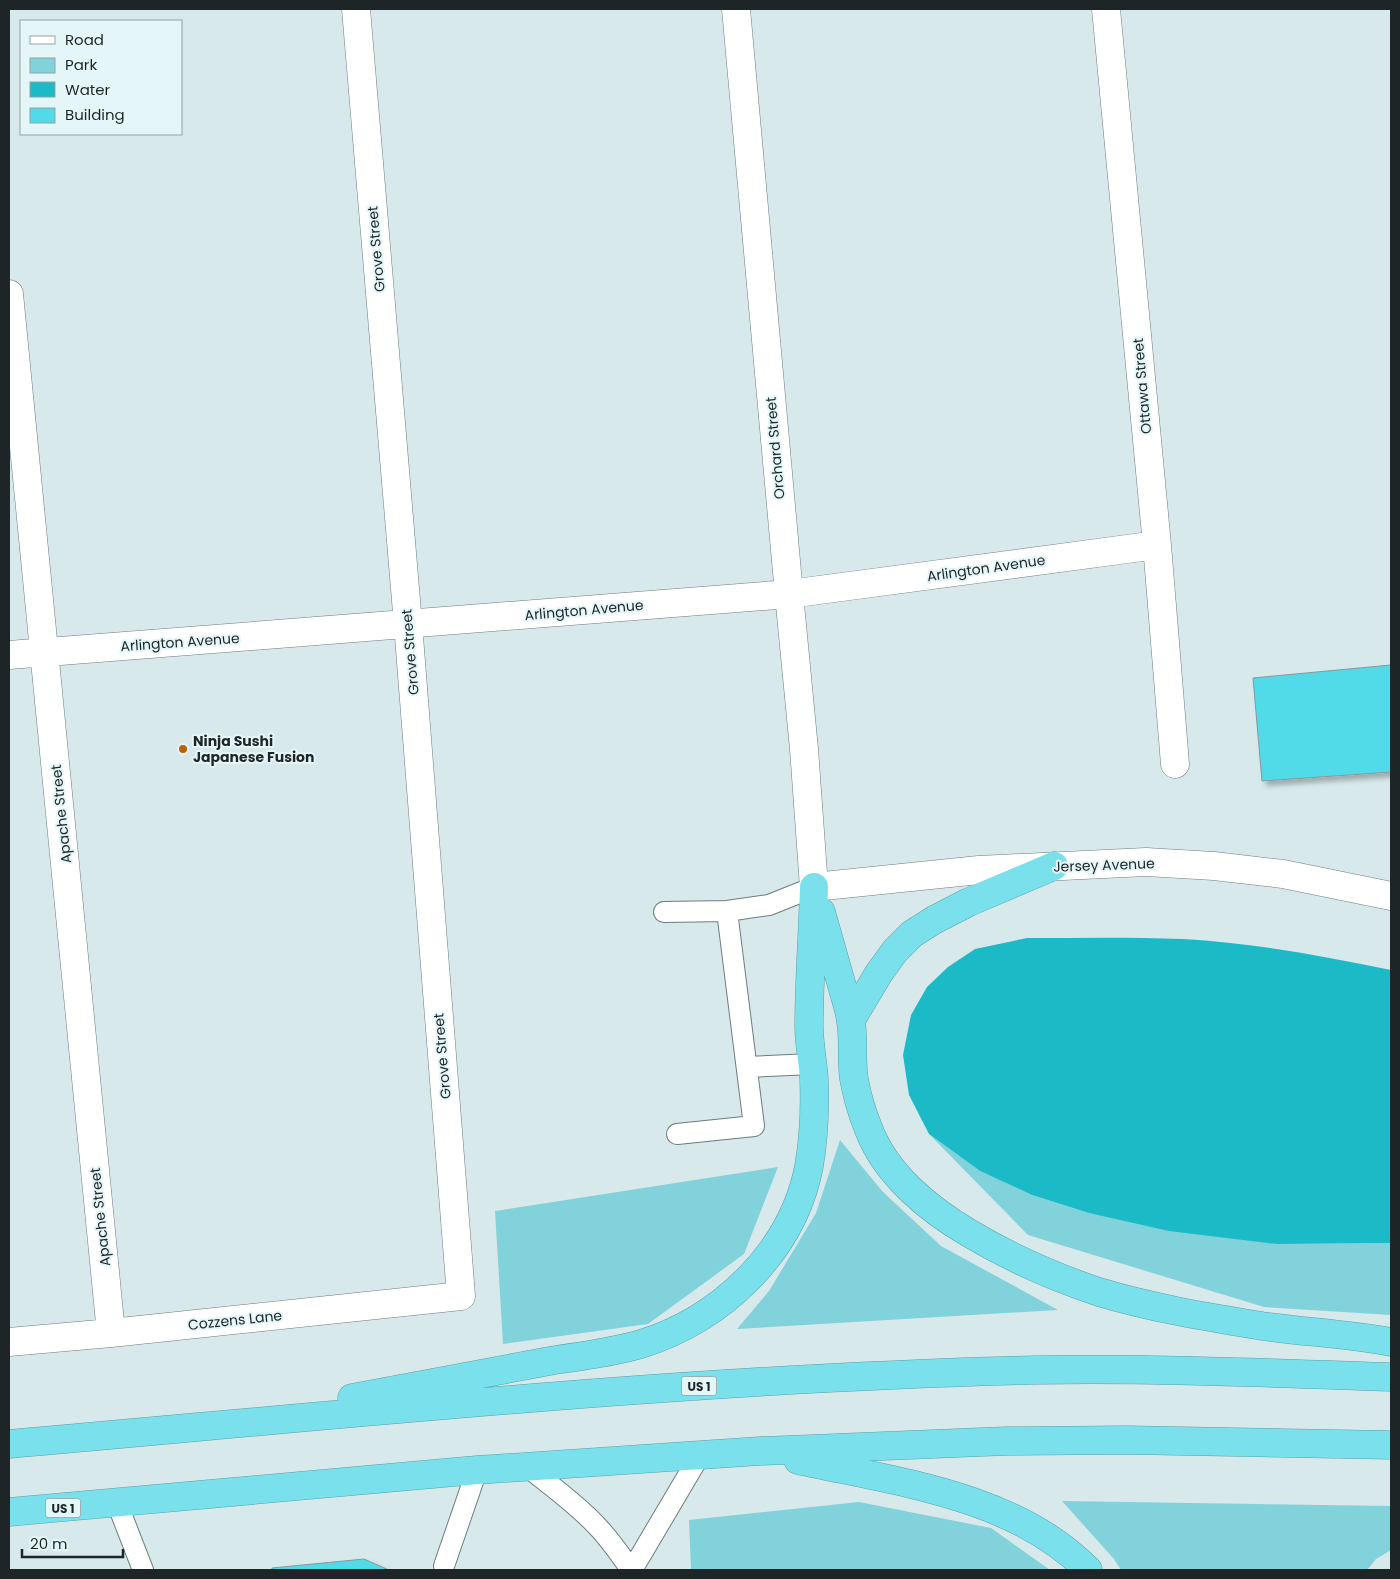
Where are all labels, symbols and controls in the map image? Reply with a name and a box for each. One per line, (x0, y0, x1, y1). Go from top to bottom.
legend (20, 20, 182, 135)
text: Road (65, 29, 104, 50)
text: Park (65, 54, 97, 75)
text: Water (65, 79, 111, 100)
text: Building (65, 104, 125, 125)
street label: Grove Street (362, 205, 390, 293)
street label: Ottawa Street (1128, 337, 1156, 435)
street label: Orchard Street (761, 396, 789, 500)
street label: Arlington Avenue (926, 550, 1047, 586)
street label: Arlington Avenue (524, 595, 645, 625)
street label: Grove Street (396, 608, 424, 696)
street label: Arlington Avenue (120, 628, 241, 656)
place label: Ninja Sushi Japanese Fusion (193, 731, 314, 767)
marker: Ninja Sushi Japanese Fusion (177, 743, 189, 755)
street label: Apache Street (46, 764, 76, 864)
street label: Jersey Avenue (1053, 853, 1155, 877)
street label: Grove Street (428, 1012, 456, 1100)
street label: Apache Street (85, 1167, 115, 1267)
street label: Cozzens Lane (187, 1305, 283, 1335)
road number: US 1 (682, 1376, 716, 1395)
road number: US 1 (46, 1499, 80, 1518)
scale bar (22, 1526, 124, 1558)
text: 20 m (30, 1533, 68, 1554)

